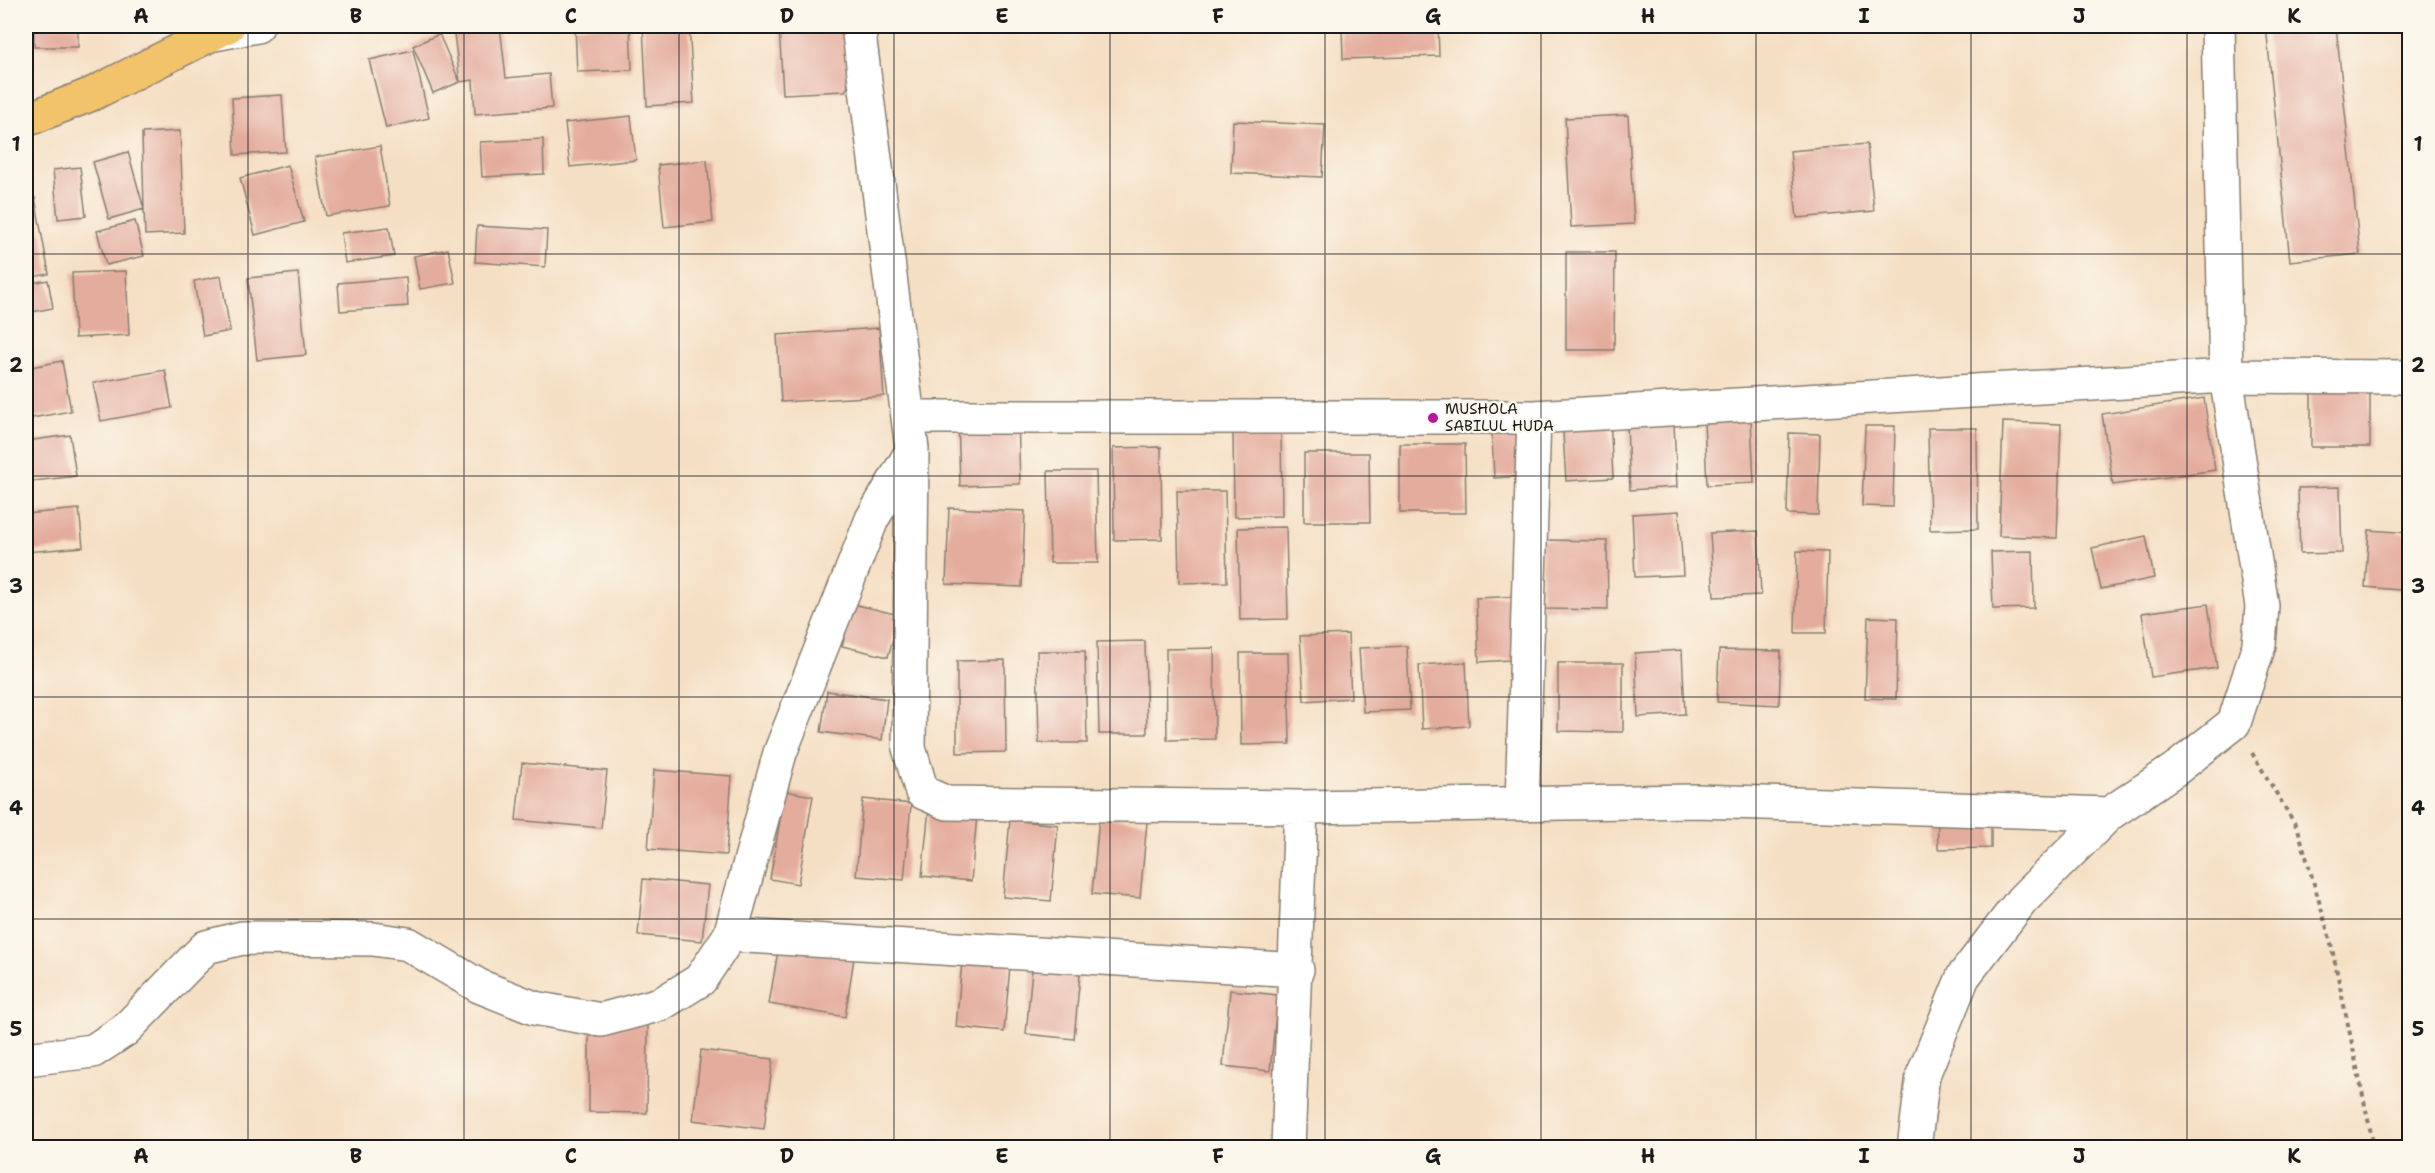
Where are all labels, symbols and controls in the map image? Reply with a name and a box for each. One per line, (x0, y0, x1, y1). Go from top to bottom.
text: A (133, 3, 149, 29)
text: B (350, 3, 362, 29)
text: C (565, 3, 577, 29)
text: D (780, 3, 794, 29)
text: E (995, 3, 1009, 29)
text: F (1212, 3, 1224, 29)
text: G (1425, 3, 1441, 29)
text: H (1641, 3, 1655, 29)
text: I (1858, 3, 1870, 29)
text: J (2073, 3, 2086, 29)
text: K (2287, 3, 2301, 29)
text: 1 (11, 131, 21, 157)
text: 1 (2413, 131, 2423, 157)
text: 2 (9, 352, 23, 378)
text: 2 (2411, 352, 2425, 378)
place label: MUSHOLA SABILUL HUDA (1445, 399, 1554, 436)
marker: MUSHOLA SABILUL HUDA (1426, 411, 1440, 425)
text: 3 (9, 573, 23, 599)
text: 3 (2411, 573, 2425, 599)
text: 4 (9, 795, 23, 821)
text: 4 (2411, 795, 2425, 821)
text: 5 (10, 1016, 22, 1042)
text: 5 (2412, 1016, 2424, 1042)
text: A (133, 1143, 149, 1169)
text: B (350, 1143, 362, 1169)
text: C (565, 1143, 577, 1169)
text: D (780, 1143, 794, 1169)
text: E (995, 1143, 1009, 1169)
text: F (1212, 1143, 1224, 1169)
text: G (1425, 1143, 1441, 1169)
text: H (1641, 1143, 1655, 1169)
text: I (1858, 1143, 1870, 1169)
text: J (2073, 1143, 2086, 1169)
text: K (2287, 1143, 2301, 1169)

